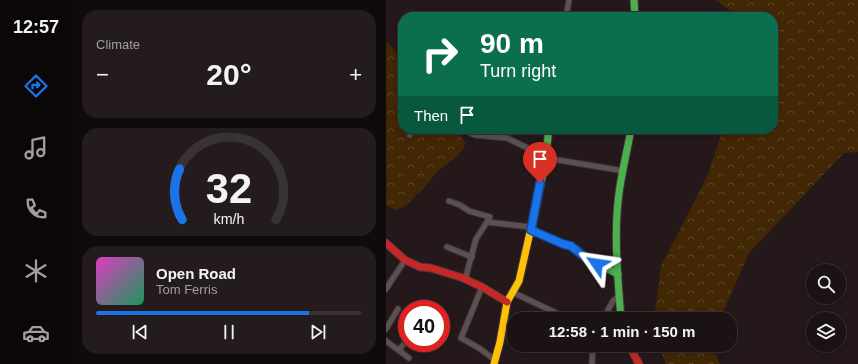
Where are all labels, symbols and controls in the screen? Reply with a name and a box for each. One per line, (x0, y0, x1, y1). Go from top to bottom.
text: 12:57 (13, 17, 59, 37)
icon: right (414, 28, 466, 80)
text: 90 m (480, 28, 544, 59)
text: Climate (96, 37, 140, 52)
text: 20° (206, 58, 252, 91)
text: Turn right (480, 61, 556, 81)
text: − (96, 62, 109, 87)
text: + (349, 62, 362, 87)
icon: directions (22, 72, 50, 100)
icon: arrive (456, 104, 478, 126)
text: Then (414, 107, 448, 124)
icon: music (22, 134, 50, 162)
pin (523, 142, 557, 183)
icon: arrive (529, 148, 551, 170)
text: 32 (206, 165, 252, 212)
icon: phone (22, 195, 50, 223)
text: km/h (214, 211, 245, 227)
position arrow (576, 243, 618, 285)
icon: climate (22, 257, 50, 285)
map controls (806, 264, 846, 352)
button: search (806, 264, 846, 304)
text: Open Road (156, 265, 236, 282)
text: Tom Ferris (156, 282, 217, 297)
speed limit sign: 40 (398, 300, 450, 352)
button: layers (806, 312, 846, 352)
icon: car (22, 319, 50, 347)
icon: previous (129, 321, 151, 343)
icon: pause (218, 321, 240, 343)
icon: next (307, 321, 329, 343)
text: 12:58 · 1 min · 150 m (549, 323, 695, 340)

